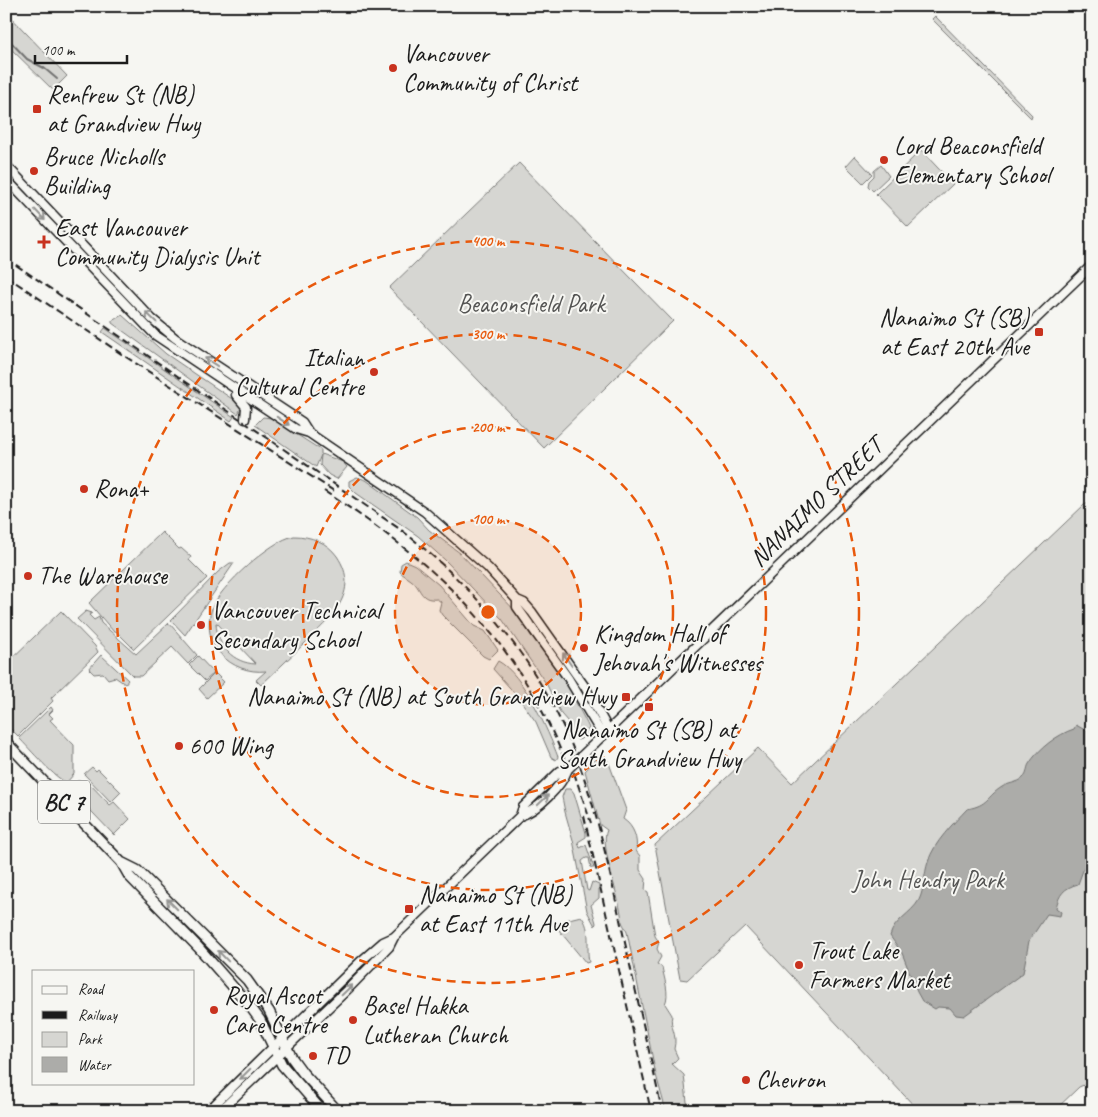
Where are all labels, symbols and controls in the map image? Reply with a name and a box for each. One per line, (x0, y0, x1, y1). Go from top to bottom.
scale bar (35, 32, 128, 64)
place label: Vancouver Community of Christ (403, 38, 580, 99)
text: 100 m (42, 41, 76, 60)
marker: Vancouver Community of Christ (387, 62, 399, 74)
place label: Renfrew St (NB) at Grandview Hwy (47, 79, 202, 140)
marker: Renfrew St (NB) at Grandview Hwy (31, 103, 43, 115)
place label: Lord Beaconsfield Elementary School (894, 130, 1055, 191)
place label: Bruce Nicholls Building (44, 141, 166, 202)
marker: Lord Beaconsfield Elementary School (878, 154, 890, 166)
marker: Bruce Nicholls Building (28, 165, 40, 177)
one-way arrow (34, 208, 46, 221)
place label: East Vancouver Community Dialysis Unit (55, 212, 262, 273)
text: 400 m (472, 232, 506, 251)
marker: East Vancouver Community Dialysis Unit (37, 235, 51, 249)
park label: Beaconsfield Park (457, 288, 606, 320)
place label: Nanaimo St (SB) at East 20th Ave (879, 302, 1031, 363)
one-way arrow (145, 311, 157, 324)
text: 300 m (472, 325, 506, 344)
marker: Nanaimo St (SB) at East 20th Ave (1033, 326, 1045, 338)
place label: Italian Cultural Centre (235, 342, 366, 403)
one-way arrow (205, 357, 219, 367)
marker: Italian Cultural Centre (368, 366, 380, 378)
one-way arrow (276, 416, 290, 426)
text: 200 m (472, 418, 506, 437)
street label: NANAIMO STREET (743, 426, 893, 574)
place label: Rona+ (94, 473, 149, 505)
marker: Rona+ (78, 483, 90, 495)
text: 100 m (472, 510, 506, 529)
place label: The Warehouse (38, 560, 169, 592)
marker: The Warehouse (22, 570, 34, 582)
place label: Vancouver Technical Secondary School (211, 595, 385, 656)
centre of rings (479, 603, 497, 621)
place label: Kingdom Hall of Jehovah's Witnesses (593, 618, 765, 679)
marker: Vancouver Technical Secondary School (195, 619, 207, 631)
marker: Kingdom Hall of Jehovah's Witnesses (578, 642, 590, 654)
one-way arrow (562, 652, 572, 666)
place label: Nanaimo St (NB) at South Grandview Hwy (247, 681, 618, 713)
marker: Nanaimo St (NB) at South Grandview Hwy (620, 691, 632, 703)
marker: Nanaimo St (SB) at South Grandview Hwy (643, 701, 655, 713)
place label: Nanaimo St (SB) at South Grandview Hwy (557, 714, 743, 775)
place label: 600 Wing (189, 730, 274, 762)
marker: 600 Wing (173, 740, 185, 752)
road number: BC 7 (38, 780, 90, 824)
one-way arrow (537, 794, 549, 806)
park label: John Hendry Park (851, 864, 1006, 896)
place label: Nanaimo St (NB) at East 11th Ave (419, 879, 574, 940)
one-way arrow (165, 898, 178, 910)
marker: Nanaimo St (NB) at East 11th Ave (403, 903, 415, 915)
place label: Trout Lake Farmers Market (809, 935, 952, 996)
one-way arrow (217, 949, 229, 962)
marker: Trout Lake Farmers Market (793, 959, 805, 971)
legend (32, 970, 195, 1084)
text: Road (78, 980, 105, 999)
place label: Royal Ascot Care Centre (224, 980, 329, 1041)
one-way arrow (341, 983, 353, 996)
place label: Basel Hakka Lutheran Church (363, 990, 509, 1051)
marker: Royal Ascot Care Centre (208, 1004, 220, 1016)
text: Railway (78, 1006, 119, 1025)
marker: Basel Hakka Lutheran Church (347, 1014, 359, 1026)
text: Park (78, 1030, 103, 1049)
place label: TD (323, 1040, 350, 1072)
marker: TD (307, 1050, 319, 1062)
text: Water (78, 1056, 112, 1075)
place label: Chevron (756, 1064, 826, 1096)
one-way arrow (238, 1068, 251, 1080)
marker: Chevron (740, 1074, 752, 1086)

